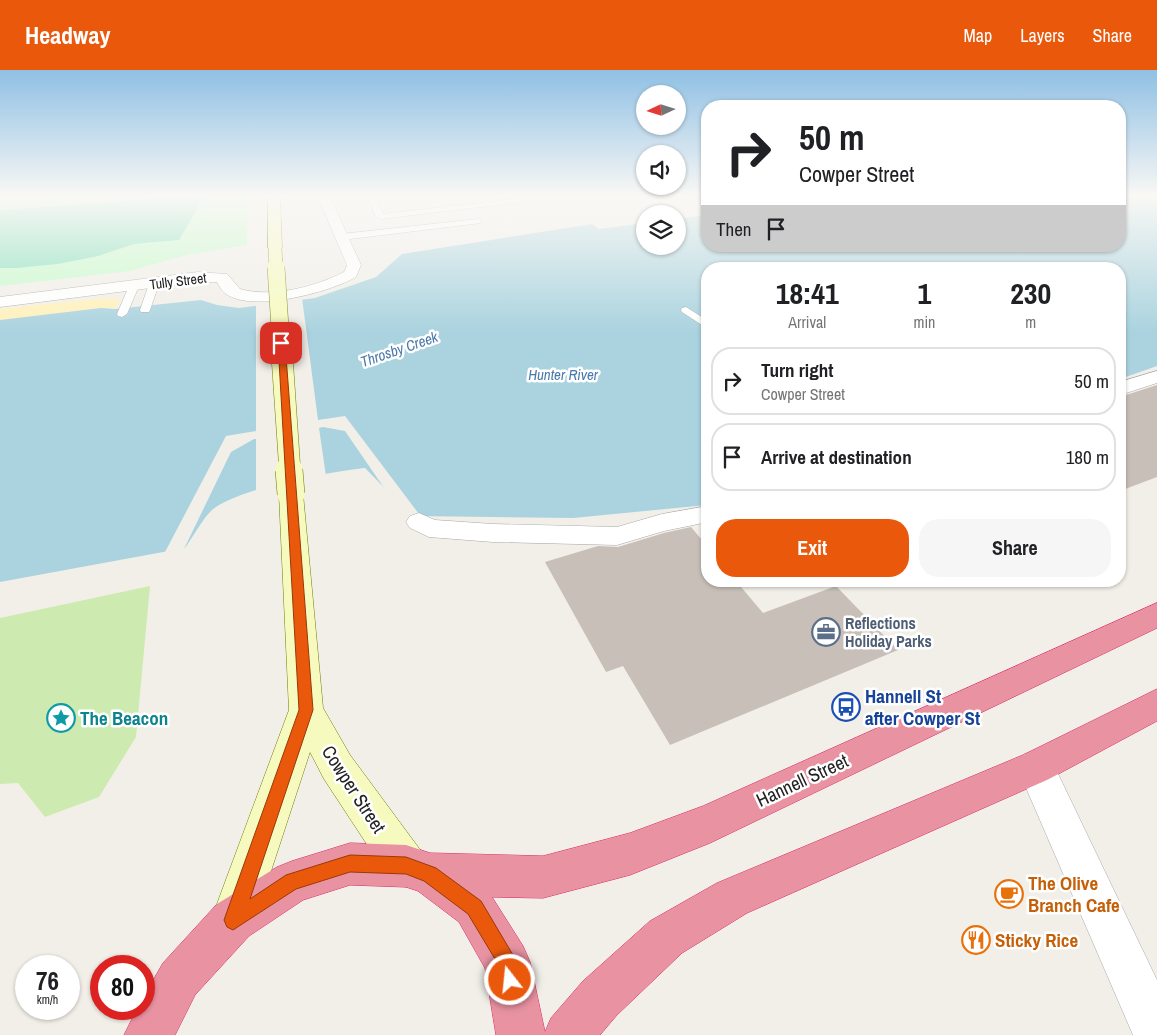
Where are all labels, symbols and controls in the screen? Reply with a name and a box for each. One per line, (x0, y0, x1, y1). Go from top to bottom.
text: Headway (25, 19, 110, 51)
text: Map (964, 23, 992, 48)
text: Layers (1020, 23, 1065, 48)
text: Share (1093, 23, 1132, 48)
north arrow (636, 85, 686, 135)
map controls (636, 85, 686, 255)
text: 50 m (799, 114, 864, 161)
icon: right (716, 120, 781, 185)
button: sound (636, 145, 686, 195)
text: Cowper Street (799, 159, 914, 189)
button: layers (636, 205, 686, 255)
icon: arrive (762, 215, 790, 243)
text: Then (716, 216, 752, 242)
street label: Tully Street (149, 269, 207, 293)
text: 18:41 (776, 273, 839, 313)
text: 1 (918, 273, 931, 313)
text: 230 (1010, 273, 1051, 313)
text: Arrival (788, 311, 826, 333)
text: min (913, 311, 935, 333)
text: m (1025, 311, 1036, 333)
pin (260, 322, 302, 364)
water label: Throsby Creek (357, 326, 441, 372)
icon: arrive (267, 329, 295, 357)
text: Turn right (761, 357, 833, 383)
water label: Hunter River (528, 364, 599, 385)
icon: right (718, 367, 746, 395)
text: 50 m (1074, 368, 1109, 394)
text: Cowper Street (761, 383, 845, 405)
icon: arrive (718, 443, 746, 471)
text: Arrive at destination (761, 444, 912, 470)
text: 180 m (1066, 444, 1109, 470)
button: Exit (716, 519, 909, 577)
button: Share (919, 519, 1111, 577)
place label: Reflections Holiday Parks (845, 612, 932, 652)
office icon: Reflections Holiday Parks (811, 617, 841, 647)
place label: Hannell St after Cowper St (865, 683, 980, 731)
bus stop icon: Hannell St after Cowper St (831, 692, 861, 722)
place icon: The Beacon (46, 703, 76, 733)
place label: The Beacon (80, 705, 168, 731)
street label: Cowper Street (316, 740, 392, 838)
street label: Hannell Street (752, 747, 853, 813)
place label: The Olive Branch Cafe (1028, 870, 1120, 918)
cafe icon: The Olive Branch Cafe (994, 879, 1024, 909)
restaurant icon: Sticky Rice (961, 925, 991, 955)
place label: Sticky Rice (995, 927, 1078, 953)
position arrow (483, 953, 535, 1005)
speed limit sign: 80 (90, 955, 155, 1020)
text: 76 (36, 964, 59, 998)
text: km/h (37, 992, 58, 1008)

